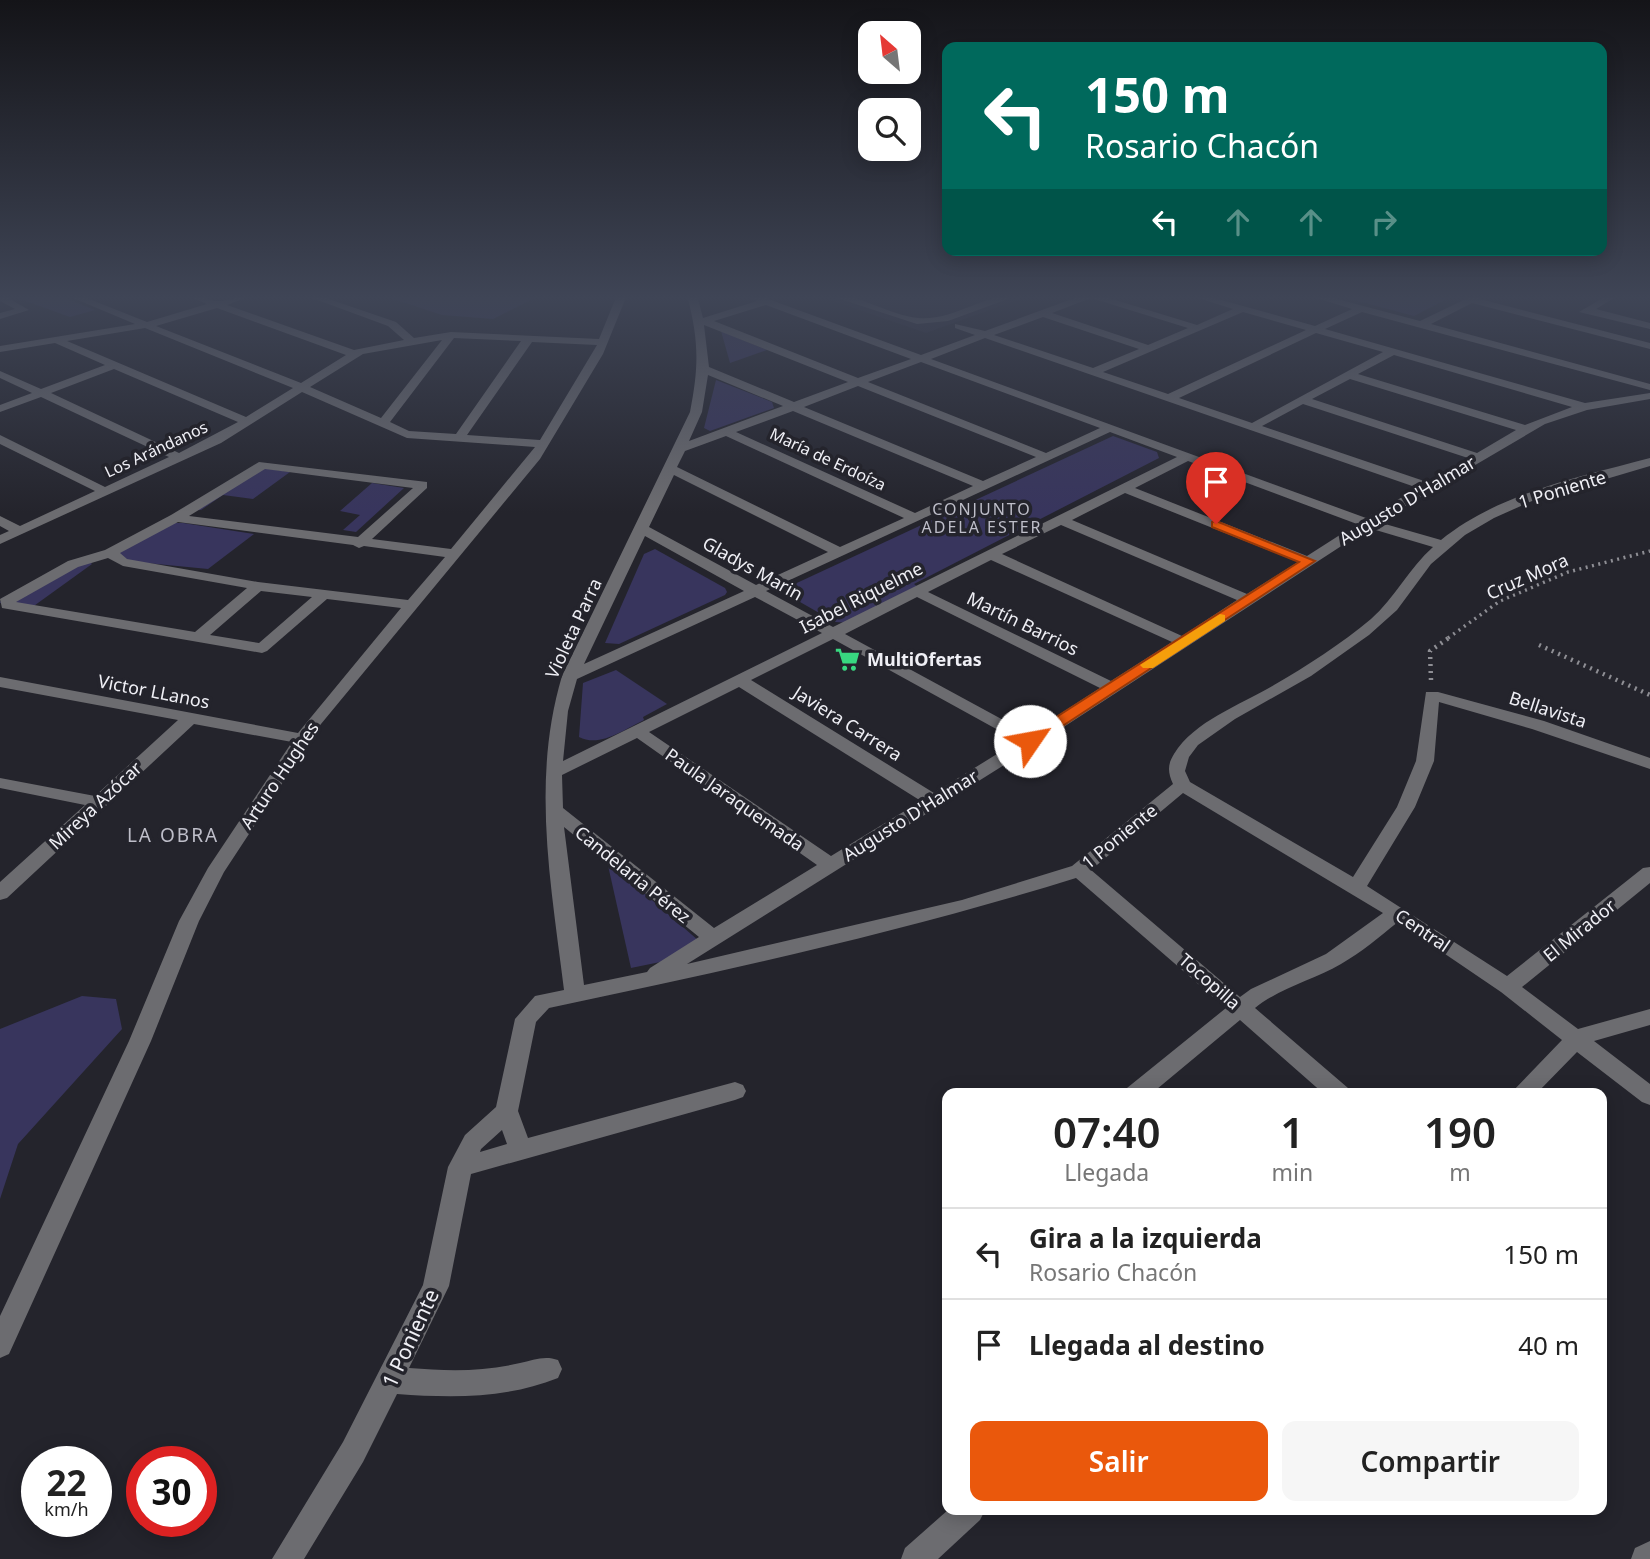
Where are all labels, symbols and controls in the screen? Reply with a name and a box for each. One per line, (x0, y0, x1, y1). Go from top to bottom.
north arrow (858, 21, 920, 84)
map controls (858, 21, 921, 161)
text: 150 m (1085, 61, 1230, 127)
icon: left (970, 70, 1061, 161)
button: search (858, 98, 921, 161)
text: Rosario Chacón (1085, 124, 1319, 167)
icon: left (1146, 203, 1184, 241)
icon: ahead (1219, 203, 1257, 241)
icon: ahead (1292, 203, 1330, 241)
icon: right (1365, 203, 1403, 241)
street label: Los Arándanos (101, 416, 211, 482)
street label: María de Erdoíza (766, 422, 890, 496)
street label: Augusto D'Halmar (1334, 449, 1480, 550)
pin (1186, 452, 1246, 524)
icon: arrive (1197, 463, 1235, 501)
street label: 1 Poniente (1515, 464, 1609, 514)
district label: CONJUNTO ADELA ESTER (922, 498, 1043, 538)
street label: Gladys Marin (699, 531, 807, 605)
street label: Cruz Mora (1482, 547, 1572, 605)
street label: Isabel Riquelme (795, 556, 927, 638)
street label: Violeta Parra (539, 574, 607, 682)
street label: Martín Barrios (963, 586, 1083, 660)
supermarket icon: MultiOfertas (833, 645, 861, 673)
place label: MultiOfertas (867, 647, 982, 671)
street label: Victor LLanos (96, 668, 212, 714)
street label: Javiera Carrera (787, 679, 907, 766)
street label: Bellavista (1506, 685, 1590, 733)
position arrow (993, 704, 1067, 778)
street label: Arturo Hughes (234, 717, 324, 833)
street label: Paula Jaraquemada (661, 742, 809, 856)
street label: Mireya Azócar (43, 755, 147, 854)
street label: Augusto D'Halmar (838, 763, 983, 866)
street label: 1 Poniente (1076, 798, 1162, 874)
street label: Candelaria Pérez (570, 820, 696, 928)
district label: LA OBRA (127, 822, 219, 848)
street label: El Mirador (1538, 893, 1621, 967)
street label: Central (1391, 903, 1455, 957)
street label: Tocopilla (1174, 948, 1246, 1014)
text: 07:40 (1053, 1103, 1161, 1160)
text: 1 (1280, 1103, 1304, 1160)
text: 190 (1424, 1103, 1496, 1160)
text: Llegada (1064, 1156, 1149, 1188)
text: min (1271, 1156, 1313, 1188)
text: m (1449, 1156, 1471, 1188)
text: Gira a la izquierda (1029, 1220, 1262, 1256)
icon: left (970, 1235, 1008, 1273)
text: 150 m (1503, 1236, 1579, 1272)
text: Rosario Chacón (1029, 1256, 1197, 1288)
street label: 1 Poniente (375, 1284, 445, 1392)
icon: arrive (970, 1326, 1008, 1364)
text: Llegada al destino (1029, 1327, 1265, 1363)
text: 40 m (1518, 1327, 1579, 1363)
button: Salir (970, 1421, 1268, 1501)
button: Compartir (1282, 1421, 1579, 1501)
speed limit sign: 30 (126, 1446, 217, 1537)
text: 22 (46, 1459, 87, 1506)
text: km/h (44, 1497, 89, 1521)

